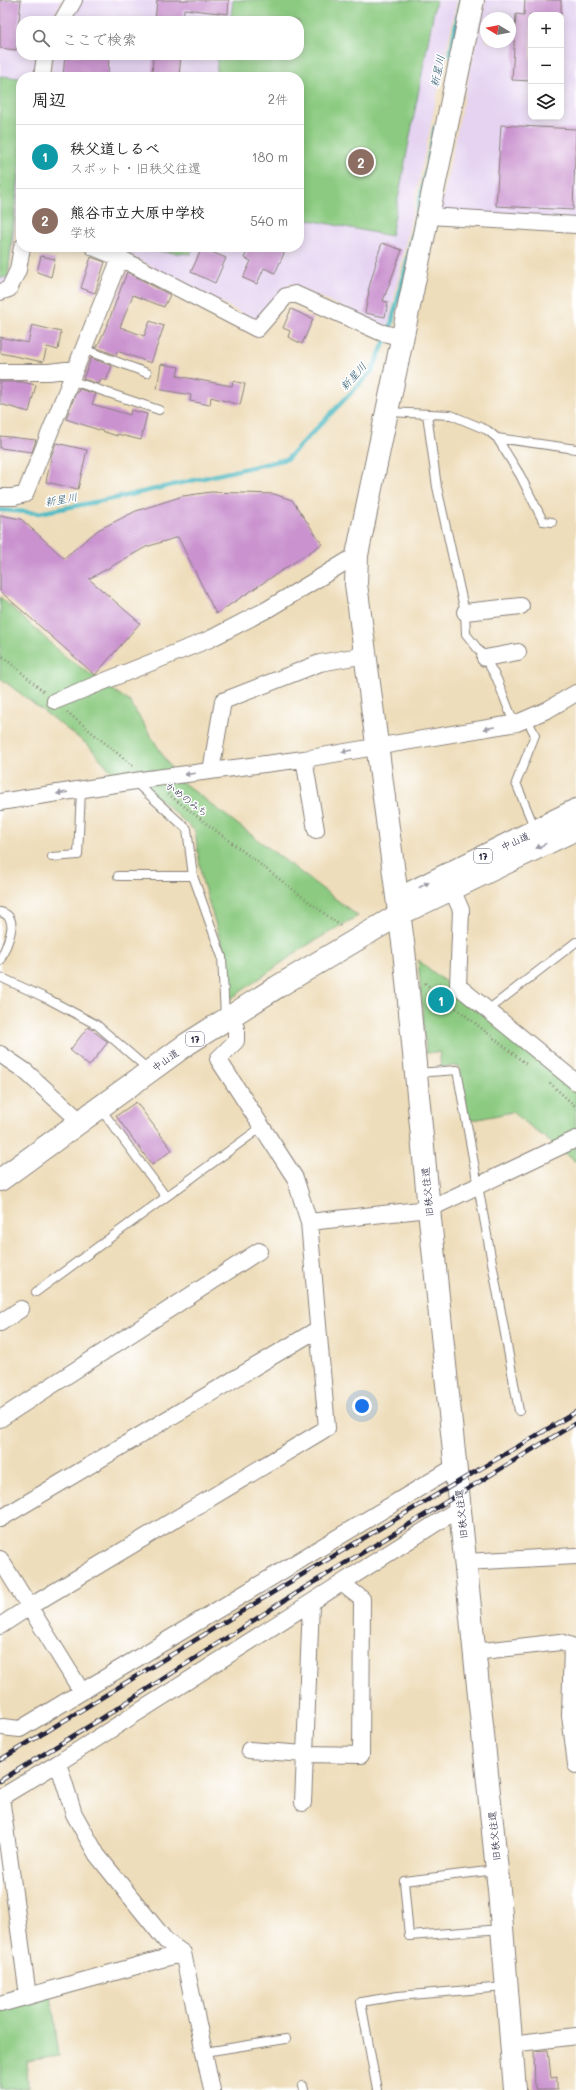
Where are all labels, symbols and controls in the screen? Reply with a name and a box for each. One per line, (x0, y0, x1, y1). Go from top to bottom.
north arrow (480, 12, 516, 48)
map controls (528, 12, 564, 120)
button: + (528, 12, 564, 48)
search box (16, 16, 304, 60)
icon: search (30, 27, 52, 49)
text: ここで検索 (62, 29, 137, 49)
button: − (528, 48, 564, 84)
water label: 新星川 (426, 53, 448, 89)
button: layers (528, 84, 564, 120)
text: 周辺 (32, 88, 66, 110)
text: 2件 (268, 90, 288, 107)
text: 秩父道しるべ (70, 138, 160, 158)
pin: 2 (348, 147, 374, 177)
text: 1 (42, 148, 48, 165)
text: 180 m (252, 148, 288, 165)
text: スポット · 旧秩父往還 (70, 159, 201, 176)
text: 熊谷市立大原中学校 (70, 202, 205, 222)
text: 2 (41, 212, 49, 229)
text: 540 m (250, 212, 288, 229)
text: 学校 (70, 223, 96, 240)
water label: 新星川 (336, 359, 370, 393)
water label: 新星川 (43, 489, 79, 509)
one-way arrow (483, 725, 495, 731)
one-way arrow (340, 748, 353, 754)
one-way arrow (184, 771, 196, 777)
street label: かめのみち (163, 778, 211, 820)
one-way arrow (56, 790, 68, 796)
street label: 中山道 (498, 828, 532, 854)
one-way arrow (535, 843, 547, 849)
road number: 17 (474, 849, 492, 863)
one-way arrow (418, 882, 430, 889)
pin: 1 (428, 985, 454, 1015)
road number: 17 (186, 1032, 204, 1046)
street label: 中山道 (149, 1046, 181, 1074)
street label: 旧秩父往還 (418, 1166, 436, 1218)
your location (352, 1396, 372, 1416)
street label: 旧秩父往還 (451, 1488, 471, 1540)
street label: 旧秩父往還 (484, 1810, 504, 1862)

